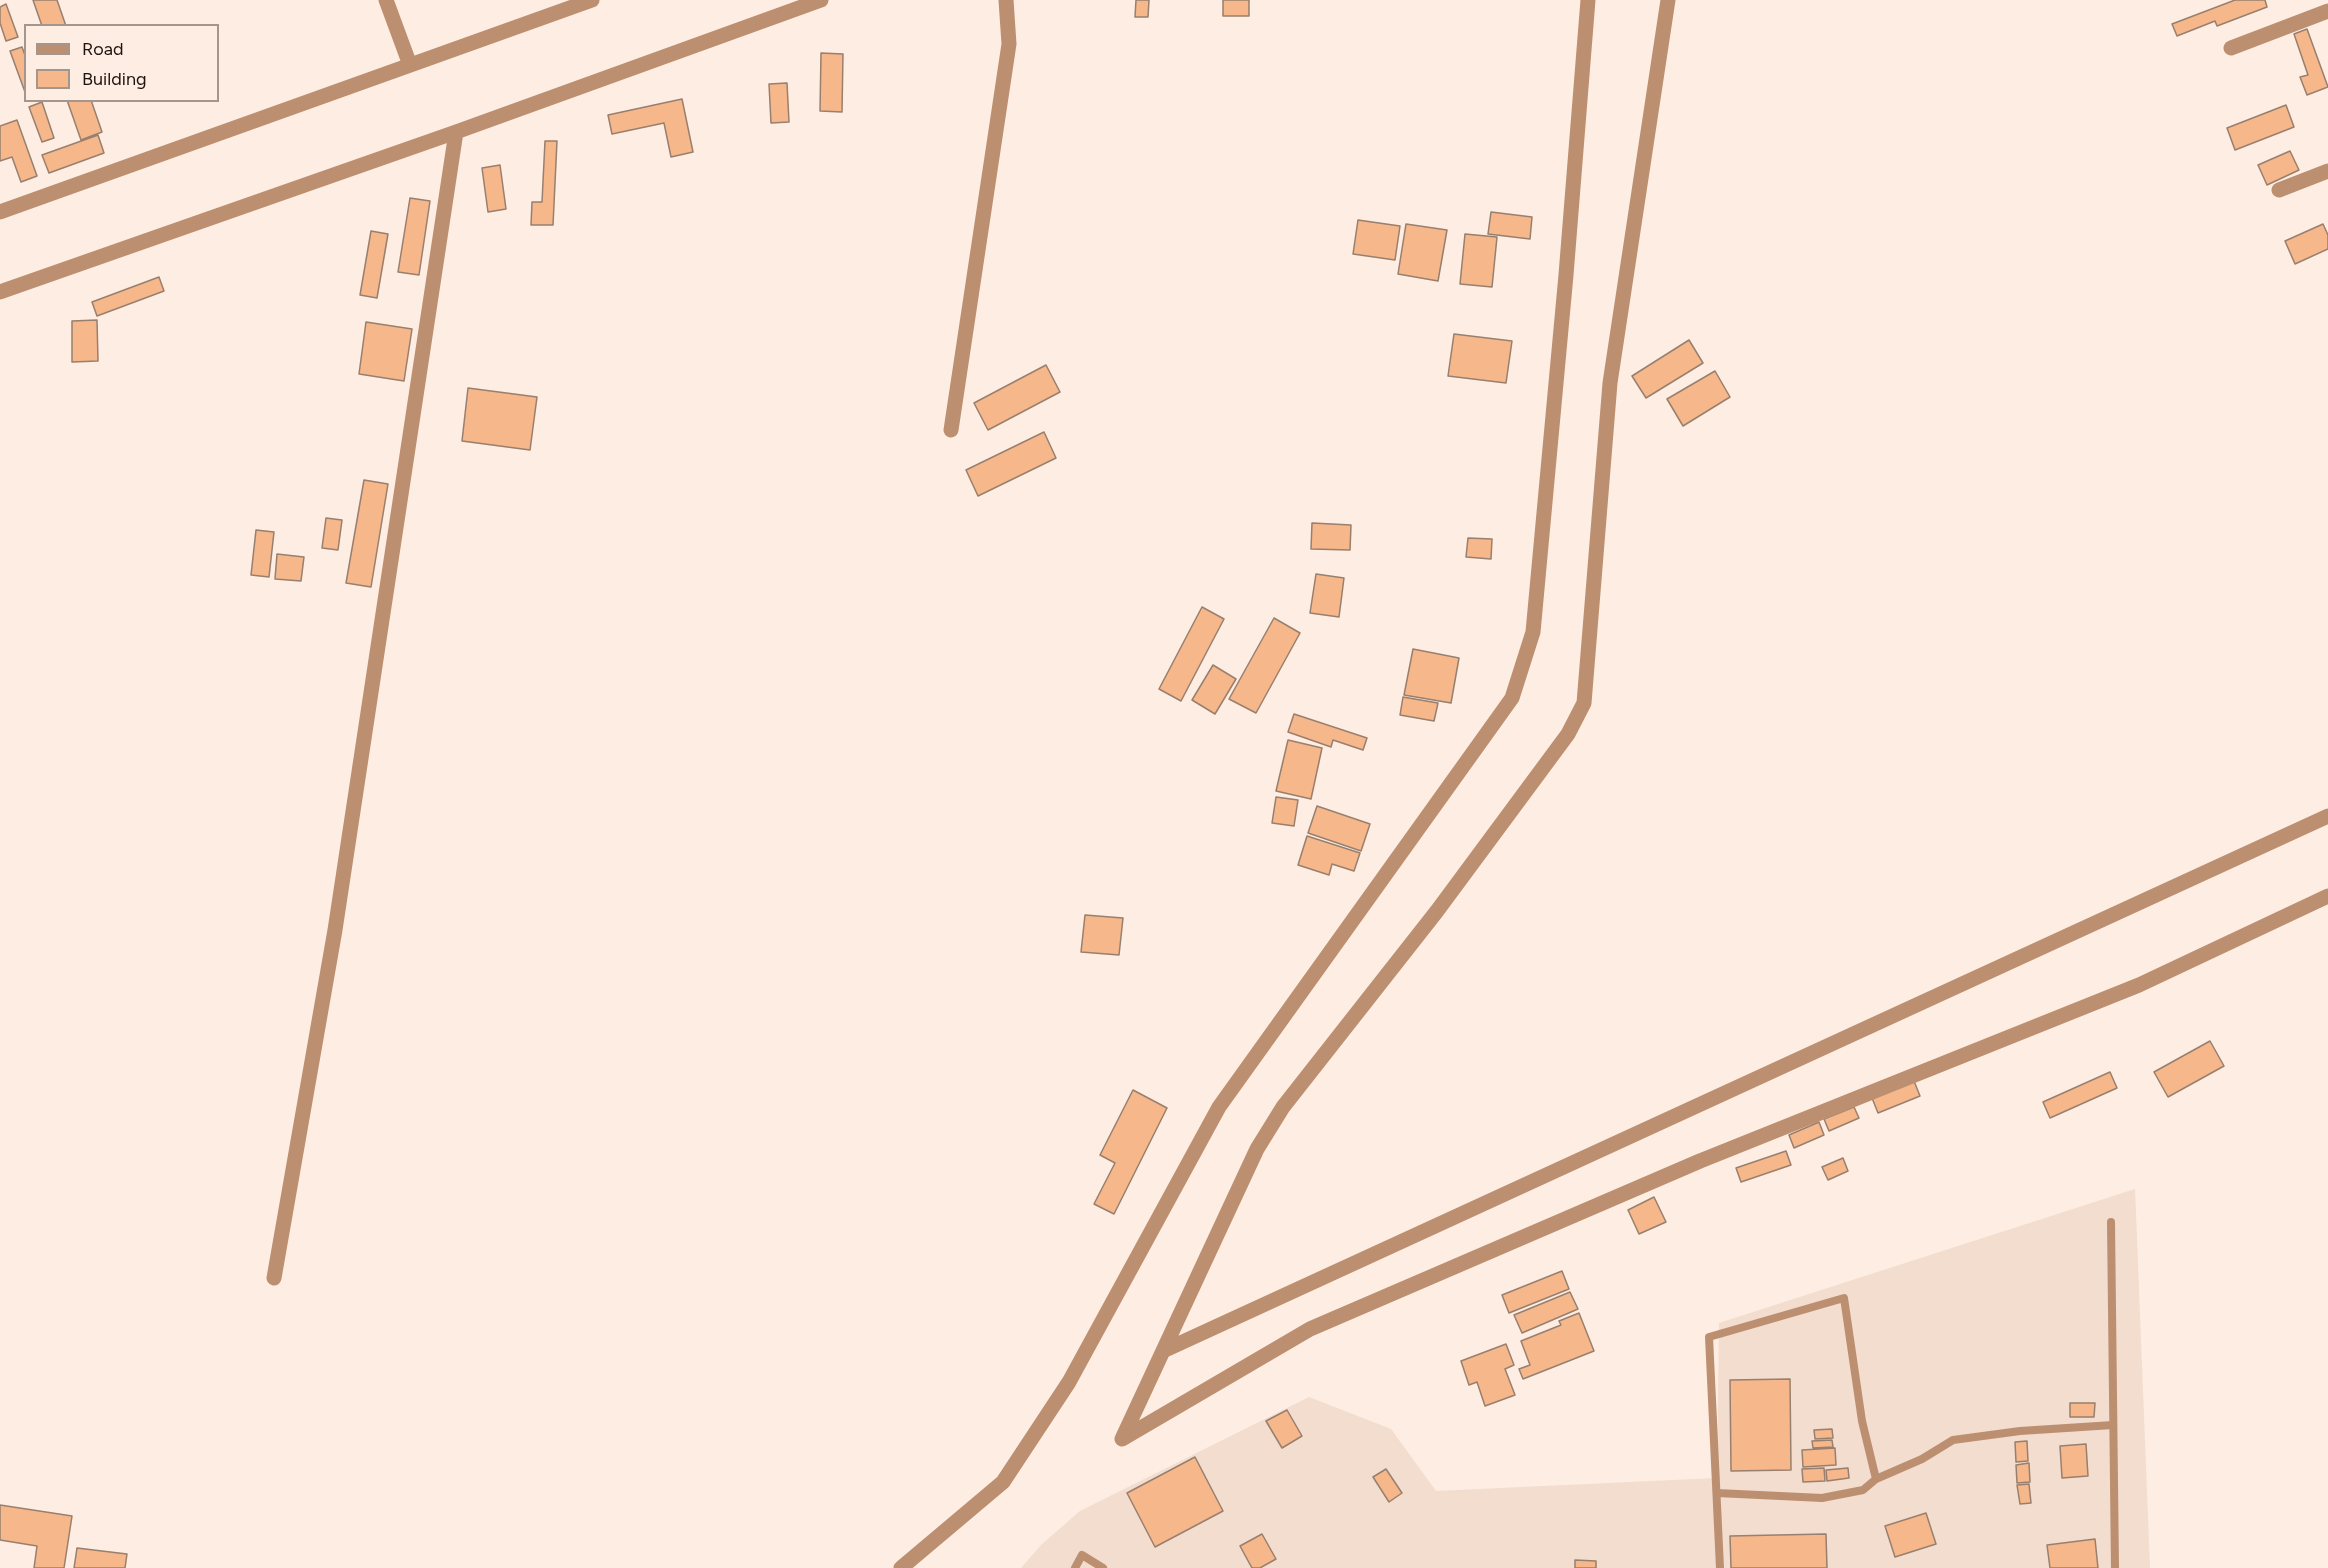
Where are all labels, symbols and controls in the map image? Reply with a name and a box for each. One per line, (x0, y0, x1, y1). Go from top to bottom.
legend (24, 24, 219, 102)
text: Road (82, 38, 123, 60)
text: Building (82, 68, 147, 90)

